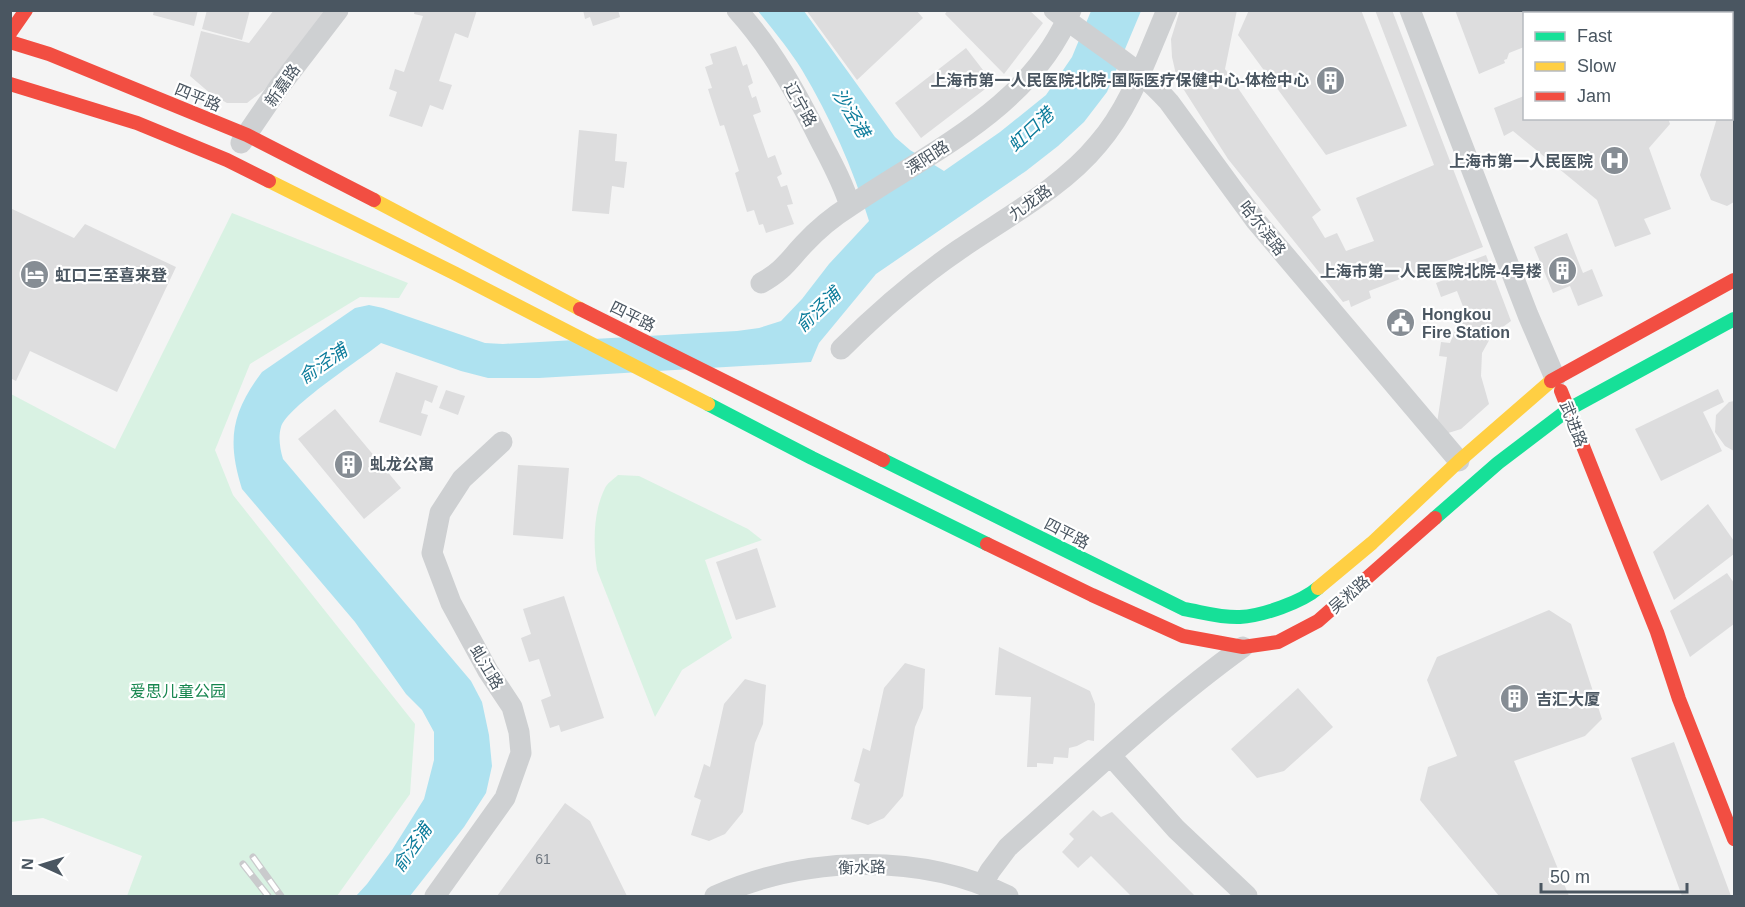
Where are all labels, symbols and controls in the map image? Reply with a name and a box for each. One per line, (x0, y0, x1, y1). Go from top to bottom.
legend (1523, 12, 1733, 120)
text: Fast (1577, 26, 1612, 46)
text: Slow (1577, 56, 1617, 76)
street label: 新嘉路 (262, 61, 303, 110)
building icon: 上海市第一人民医院北院-国际医疗保健中心-体检中心 (1314, 64, 1346, 96)
place label: 上海市第一人民医院北院-国际医疗保健中心-体检中心 (930, 71, 1309, 89)
street label: 辽宁路 (781, 79, 820, 129)
street label: 四平路 (172, 81, 223, 114)
water label: 沙泾港 (829, 85, 875, 144)
text: Jam (1577, 86, 1611, 106)
water label: 虹口港 (1004, 102, 1060, 156)
street label: 溧阳路 (903, 137, 952, 178)
hospital icon: 上海市第一人民医院 (1598, 145, 1630, 177)
place label: 上海市第一人民医院 (1449, 153, 1593, 170)
street label: 九龙路 (1006, 181, 1055, 223)
street label: 哈尔滨路 (1236, 198, 1289, 259)
building icon: 上海市第一人民医院北院-4号楼 (1547, 255, 1579, 287)
hotel icon: 虹口三至喜来登 (18, 259, 50, 291)
place label: 上海市第一人民医院北院-4号楼 (1320, 263, 1542, 280)
place label: 虹口三至喜来登 (55, 267, 167, 284)
water label: 俞泾浦 (792, 282, 847, 336)
street label: 四平路 (607, 298, 658, 335)
place label: Hongkou Fire Station (1422, 306, 1510, 341)
public building icon: Hongkou Fire Station (1385, 307, 1417, 339)
water label: 俞泾浦 (295, 339, 353, 388)
street label: 武进路 (1557, 399, 1590, 450)
building icon: 虬龙公寓 (333, 448, 365, 480)
place label: 虬龙公寓 (370, 455, 434, 473)
street label: 四平路 (1042, 515, 1092, 552)
street label: 吴淞路 (1326, 572, 1373, 617)
street label: 虬江路 (467, 642, 506, 692)
park label: 爱思儿童公园 (130, 683, 226, 700)
building icon: 吉汇大厦 (1499, 683, 1531, 715)
place label: 吉汇大厦 (1536, 691, 1600, 708)
water label: 俞泾浦 (388, 818, 437, 876)
north arrow (12, 835, 72, 895)
house number: 61 (535, 851, 551, 867)
scale bar (1541, 856, 1686, 894)
text: N (19, 858, 36, 870)
street label: 衡水路 (838, 859, 886, 876)
text: 50 m (1550, 867, 1590, 887)

